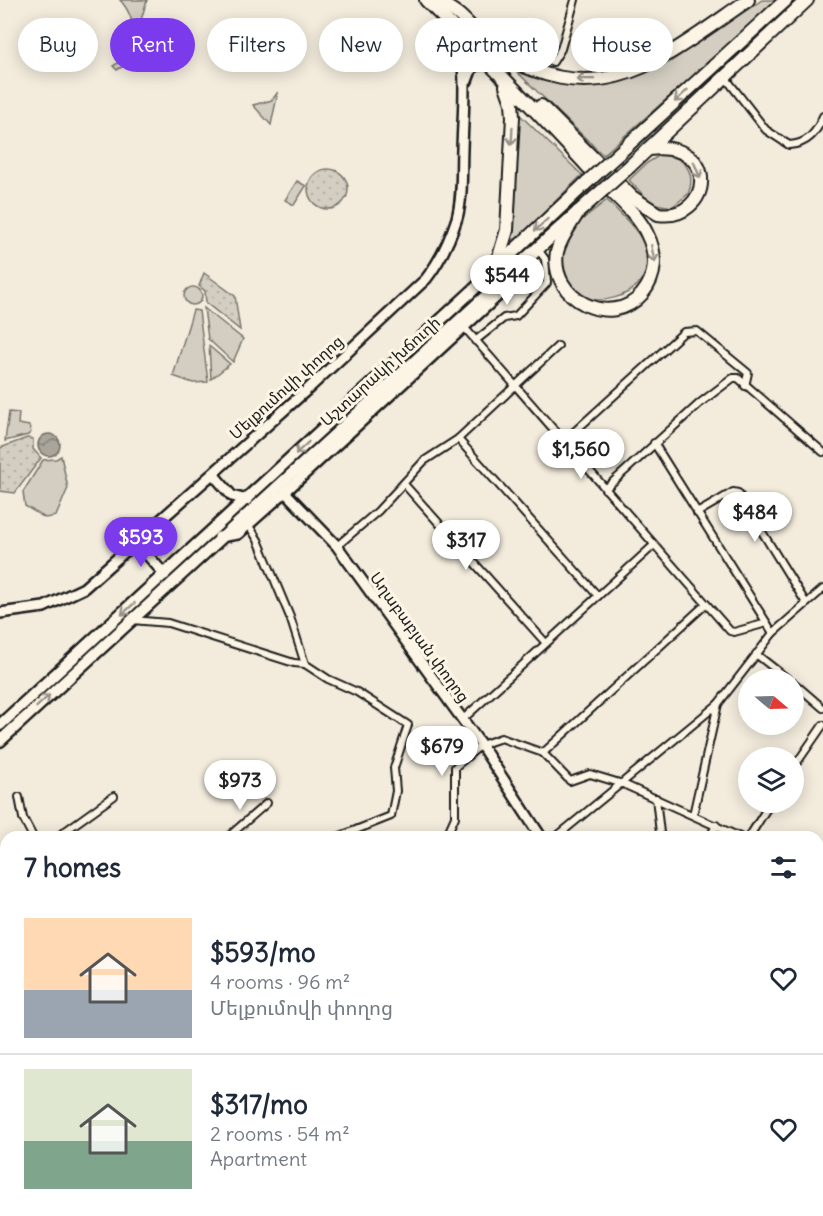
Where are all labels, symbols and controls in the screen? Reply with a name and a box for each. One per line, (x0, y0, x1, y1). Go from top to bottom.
chip: Buy (18, 18, 98, 72)
chip: Rent (110, 18, 195, 72)
chip: Filters (207, 18, 307, 72)
chip: New (319, 18, 403, 72)
chip: Apartment (415, 18, 559, 72)
chip: House (571, 18, 673, 72)
one-way arrow (576, 73, 596, 85)
one-way arrow (673, 89, 688, 103)
one-way arrow (506, 126, 517, 146)
one-way arrow (692, 160, 703, 178)
one-way arrow (534, 218, 549, 232)
one-way arrow (648, 244, 659, 263)
pin: $544 (471, 255, 543, 306)
text: $544 (484, 262, 530, 287)
street label: Աշտարակի խճուղի (316, 312, 444, 430)
street label: Մելքումովի փողոց (225, 331, 347, 443)
pin: $1,560 (532, 429, 630, 480)
text: $1,560 (551, 436, 611, 461)
one-way arrow (295, 441, 310, 455)
pin: $484 (719, 492, 791, 543)
text: $484 (732, 499, 778, 524)
pin: $593 (105, 517, 177, 568)
pin: $317 (430, 520, 502, 571)
text: $593 (118, 524, 164, 549)
text: $317 (446, 527, 486, 552)
street label: Աղաբաբյան փողոց (366, 568, 474, 706)
one-way arrow (121, 602, 136, 616)
north arrow (738, 669, 804, 735)
map controls (738, 669, 804, 813)
one-way arrow (35, 694, 50, 708)
pin: $679 (406, 726, 478, 777)
text: $679 (420, 733, 464, 758)
button: layers (738, 747, 804, 813)
pin: $973 (204, 760, 276, 811)
text: $973 (218, 767, 262, 792)
text: 7 homes (24, 851, 121, 884)
icon: filters (767, 851, 800, 884)
text: $593/mo (210, 936, 316, 969)
icon: home (72, 942, 144, 1014)
icon: heart (767, 962, 800, 995)
text: 4 rooms · 96 m² (210, 969, 350, 994)
text: Մելքումովի փողոց (210, 995, 393, 1020)
text: $317/mo (210, 1088, 308, 1121)
icon: home (72, 1093, 144, 1165)
icon: heart (767, 1113, 800, 1146)
text: 2 rooms · 54 m² (210, 1121, 350, 1146)
text: Apartment (210, 1146, 307, 1171)

